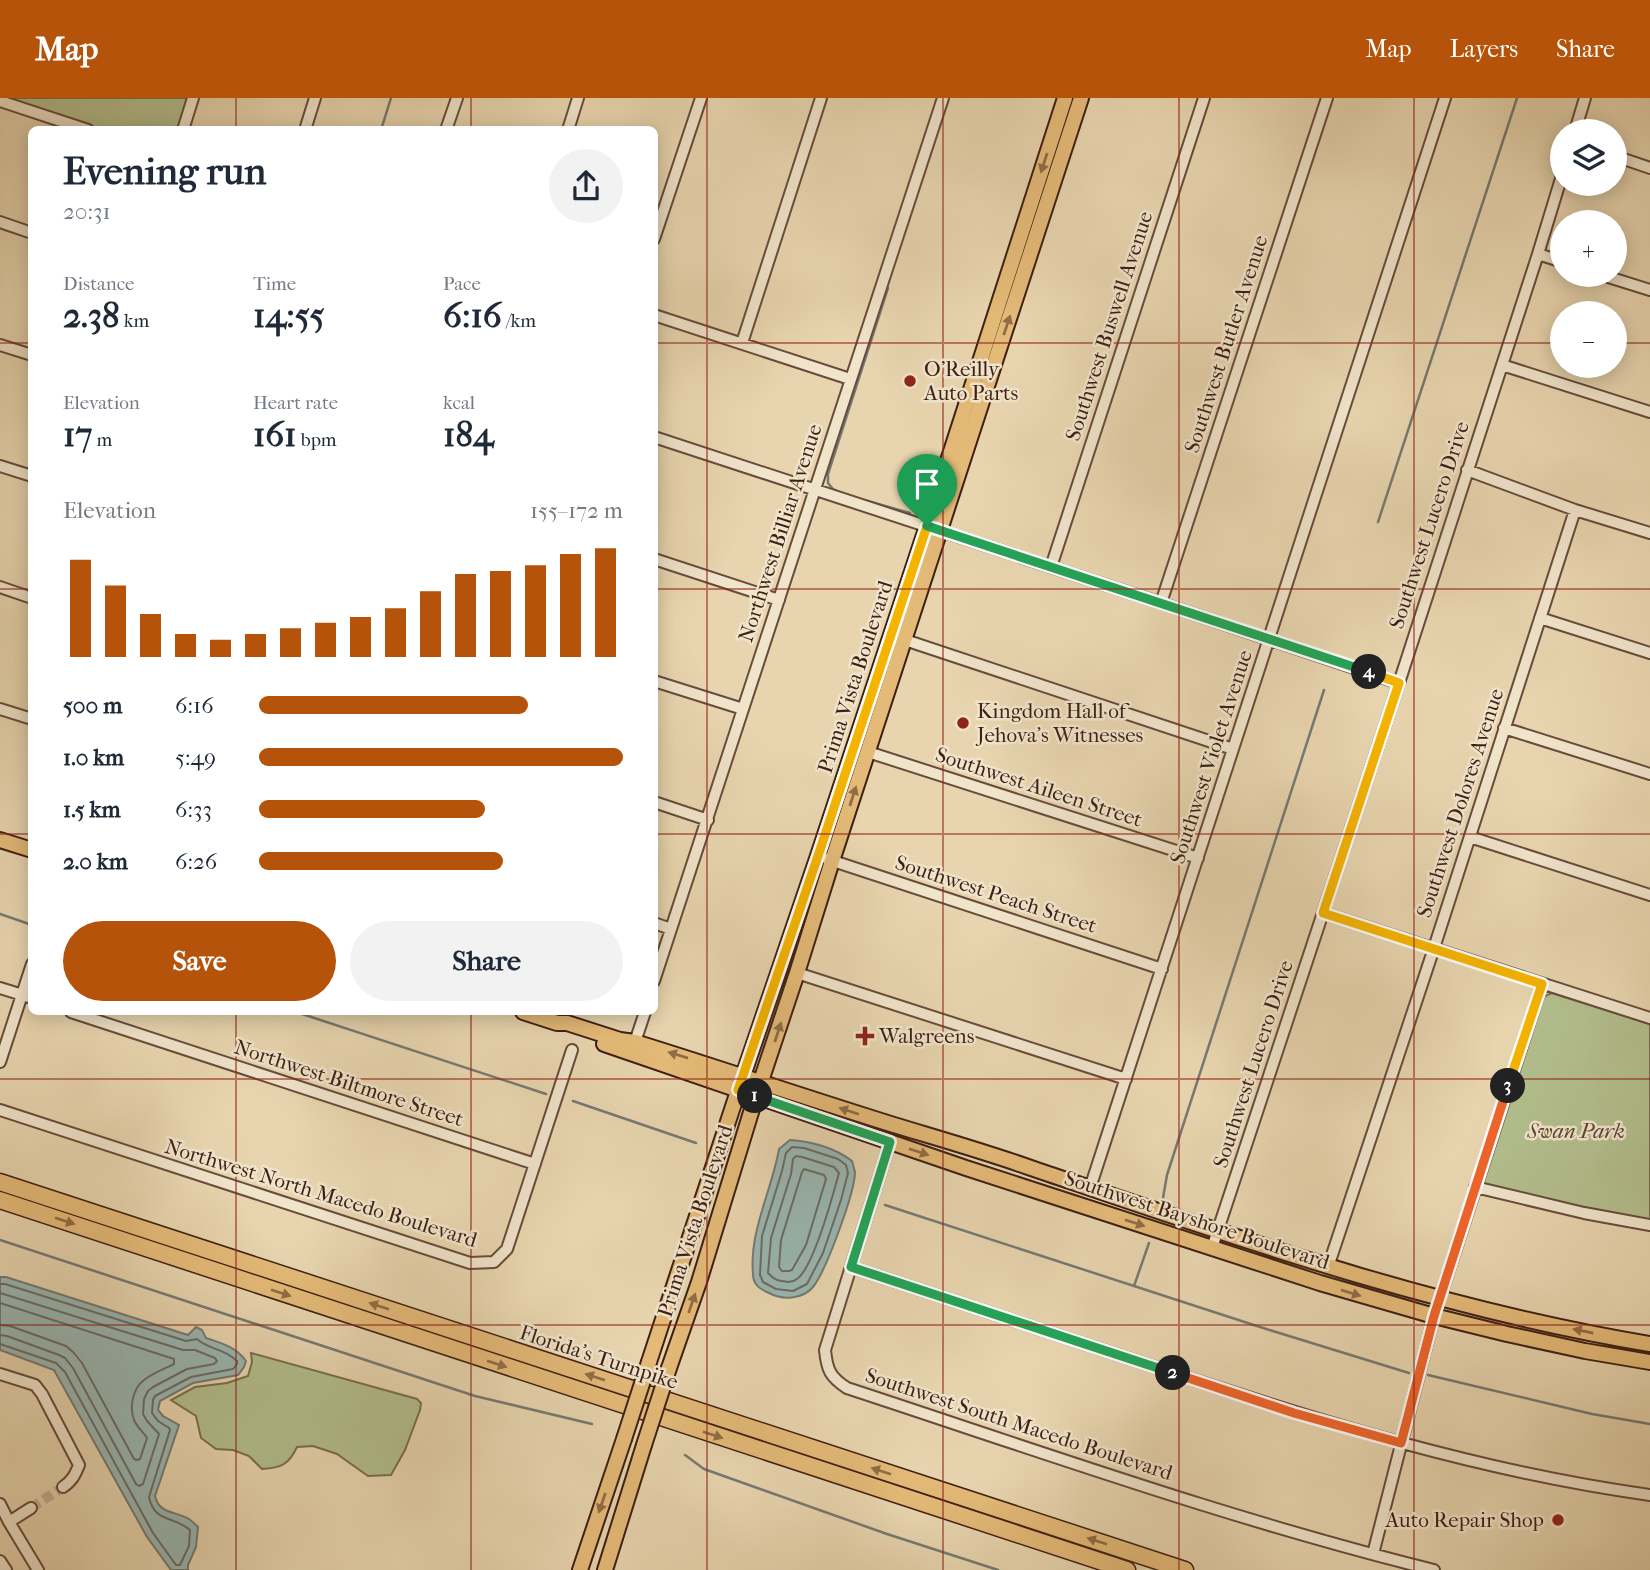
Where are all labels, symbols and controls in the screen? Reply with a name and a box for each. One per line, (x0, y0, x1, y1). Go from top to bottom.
text: Map (35, 30, 98, 69)
text: Map (1366, 35, 1412, 63)
text: Layers (1450, 35, 1518, 63)
text: Share (1556, 35, 1615, 63)
map controls (1550, 119, 1627, 378)
button: layers (1550, 119, 1627, 196)
text: Evening run (63, 149, 266, 194)
button: share (549, 149, 623, 223)
one-way arrow (1038, 153, 1048, 174)
text: 20:31 (63, 198, 111, 225)
street label: Southwest Buswell Avenue (1061, 208, 1157, 444)
button: + (1550, 210, 1627, 287)
street label: Southwest Butler Avenue (1179, 232, 1273, 456)
text: Distance (63, 273, 134, 295)
text: Time (253, 273, 296, 295)
text: Pace (443, 273, 481, 295)
text: 2.38 (63, 295, 120, 336)
text: 14:55 (253, 295, 325, 336)
text: 6:16 (443, 295, 502, 336)
button: − (1550, 301, 1627, 378)
text: km (120, 310, 149, 332)
text: /km (502, 310, 536, 332)
one-way arrow (1002, 315, 1012, 336)
place label: O'Reilly Auto Parts (923, 357, 1019, 405)
marker: O'Reilly Auto Parts (902, 373, 918, 389)
text: Elevation (63, 392, 140, 414)
text: Heart rate (253, 392, 338, 414)
text: kcal (443, 392, 475, 414)
text: 17 (63, 414, 92, 455)
text: 161 (253, 414, 297, 455)
text: 184 (443, 414, 494, 455)
street label: Southwest Lucero Drive (1384, 418, 1474, 632)
street label: Northwest Billiar Avenue (733, 421, 827, 645)
text: m (92, 429, 112, 451)
text: bpm (297, 429, 337, 451)
pin (897, 454, 957, 526)
icon: arrive (908, 465, 946, 503)
text: Elevation (63, 497, 156, 524)
text: 155–172 m (530, 497, 623, 524)
street label: Prima Vista Boulevard (813, 577, 898, 776)
street label: Southwest Violet Avenue (1165, 647, 1257, 867)
pin: 4 (1352, 654, 1386, 690)
text: 4 (1363, 660, 1374, 682)
street label: Southwest Dolores Avenue (1412, 686, 1508, 920)
text: 500 m (63, 692, 122, 719)
text: 6:16 (175, 692, 214, 719)
place label: Kingdom Hall of Jehova's Witnesses (975, 699, 1144, 747)
marker: Kingdom Hall of Jehova's Witnesses (955, 715, 971, 731)
street label: Southwest Aileen Street (933, 742, 1146, 832)
text: 1.0 km (63, 744, 124, 771)
text: 5:49 (175, 744, 216, 771)
one-way arrow (848, 785, 859, 806)
text: 1.5 km (63, 796, 121, 823)
text: 6:33 (175, 796, 212, 823)
text: 2.0 km (63, 848, 128, 875)
text: 6:26 (175, 848, 217, 875)
street label: Southwest Peach Street (892, 850, 1100, 938)
button: Save (63, 921, 336, 1001)
button: Share (350, 921, 623, 1001)
street label: Southwest Lucero Drive (1208, 957, 1298, 1171)
one-way arrow (773, 1021, 783, 1042)
place label: Walgreens (878, 1024, 975, 1048)
marker: Walgreens (857, 1028, 873, 1044)
street label: Northwest Biltmore Street (231, 1035, 467, 1132)
one-way arrow (667, 1050, 688, 1060)
pin: 3 (1490, 1068, 1526, 1104)
text: 3 (1504, 1074, 1511, 1096)
pin: 1 (738, 1079, 772, 1114)
text: 1 (751, 1084, 758, 1106)
one-way arrow (839, 1105, 860, 1116)
park label: Swan Park (1526, 1119, 1625, 1143)
street label: Prima Vista Boulevard (653, 1121, 738, 1320)
street label: Northwest North Macedo Boulevard (162, 1134, 481, 1252)
one-way arrow (908, 1147, 929, 1158)
street label: Southwest Bayshore Boulevard (1062, 1166, 1333, 1274)
one-way arrow (54, 1217, 75, 1227)
one-way arrow (1124, 1218, 1145, 1229)
one-way arrow (271, 1288, 292, 1298)
one-way arrow (1341, 1288, 1362, 1298)
one-way arrow (687, 1293, 698, 1314)
one-way arrow (368, 1300, 389, 1311)
street label: Florida's Turnpike (517, 1320, 681, 1394)
one-way arrow (1572, 1326, 1594, 1337)
pin: 2 (1156, 1356, 1190, 1390)
one-way arrow (487, 1359, 508, 1370)
text: 2 (1168, 1361, 1177, 1383)
street label: Southwest South Macedo Boulevard (862, 1363, 1176, 1485)
one-way arrow (584, 1371, 605, 1382)
one-way arrow (703, 1430, 724, 1441)
one-way arrow (870, 1465, 891, 1476)
one-way arrow (596, 1493, 607, 1514)
place label: Auto Repair Shop (1384, 1508, 1544, 1532)
marker: Auto Repair Shop (1550, 1512, 1566, 1528)
one-way arrow (1086, 1536, 1107, 1546)

